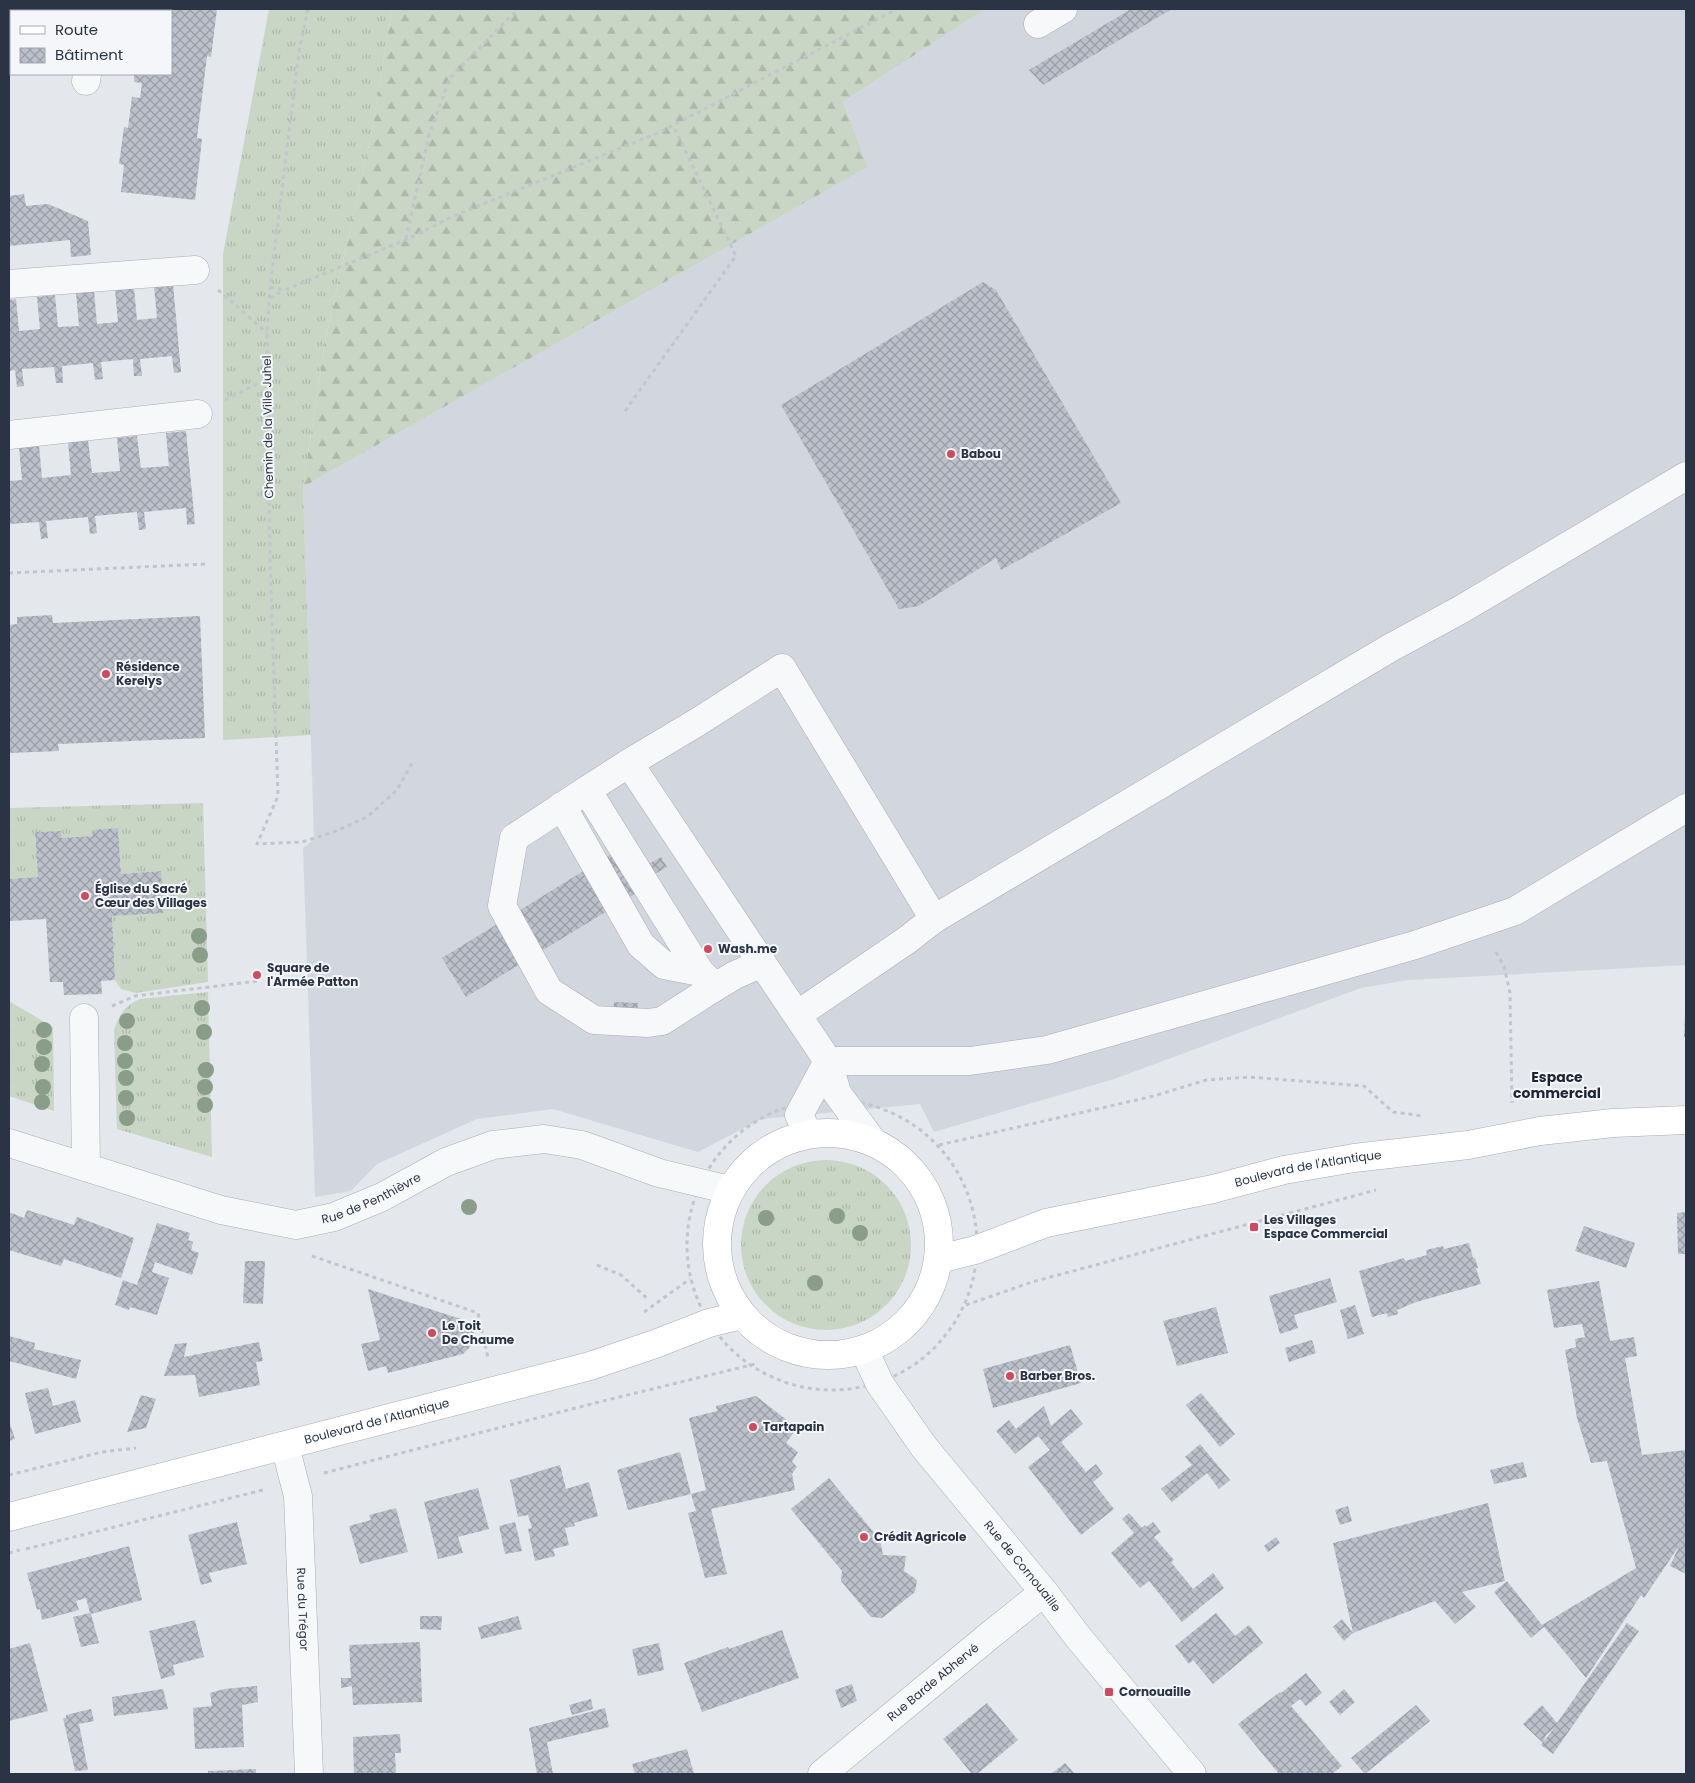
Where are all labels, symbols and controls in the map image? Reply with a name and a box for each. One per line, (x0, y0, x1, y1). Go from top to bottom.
legend (10, 10, 172, 75)
text: Route (55, 19, 98, 40)
text: Bâtiment (55, 44, 123, 65)
street label: Chemin de la Ville Juhel (258, 355, 277, 499)
place label: Babou (961, 445, 1001, 462)
marker: Babou (945, 448, 957, 460)
place label: Résidence Kerelys (116, 658, 180, 689)
marker: Résidence Kerelys (100, 668, 112, 680)
place label: Église du Sacré Cœur des Villages (95, 880, 207, 911)
marker: Église du Sacré Cœur des Villages (79, 890, 91, 902)
place label: Wash.me (718, 940, 778, 957)
marker: Wash.me (702, 943, 714, 955)
place label: Square de l'Armée Patton (267, 959, 358, 990)
marker: Square de l'Armée Patton (251, 969, 263, 981)
district label: Espace commercial (1513, 1067, 1601, 1103)
street label: Boulevard de l'Atlantique (1233, 1146, 1382, 1191)
street label: Rue de Penthièvre (320, 1168, 424, 1227)
place label: Les Villages Espace Commercial (1264, 1211, 1388, 1242)
marker: Les Villages Espace Commercial (1248, 1221, 1260, 1233)
place label: Le Toit De Chaume (442, 1317, 515, 1348)
marker: Le Toit De Chaume (426, 1327, 438, 1339)
place label: Barber Bros. (1020, 1367, 1095, 1384)
marker: Barber Bros. (1004, 1370, 1016, 1382)
street label: Boulevard de l'Atlantique (302, 1394, 451, 1448)
place label: Tartapain (763, 1418, 824, 1435)
marker: Tartapain (747, 1421, 759, 1433)
street label: Rue de Cornouaille (980, 1517, 1065, 1615)
place label: Crédit Agricole (874, 1528, 967, 1545)
marker: Crédit Agricole (858, 1531, 870, 1543)
street label: Rue du Trégor (293, 1567, 313, 1652)
street label: Rue Barde Abhervé (883, 1639, 982, 1725)
place label: Cornouaille (1119, 1683, 1192, 1700)
marker: Cornouaille (1103, 1686, 1115, 1698)

